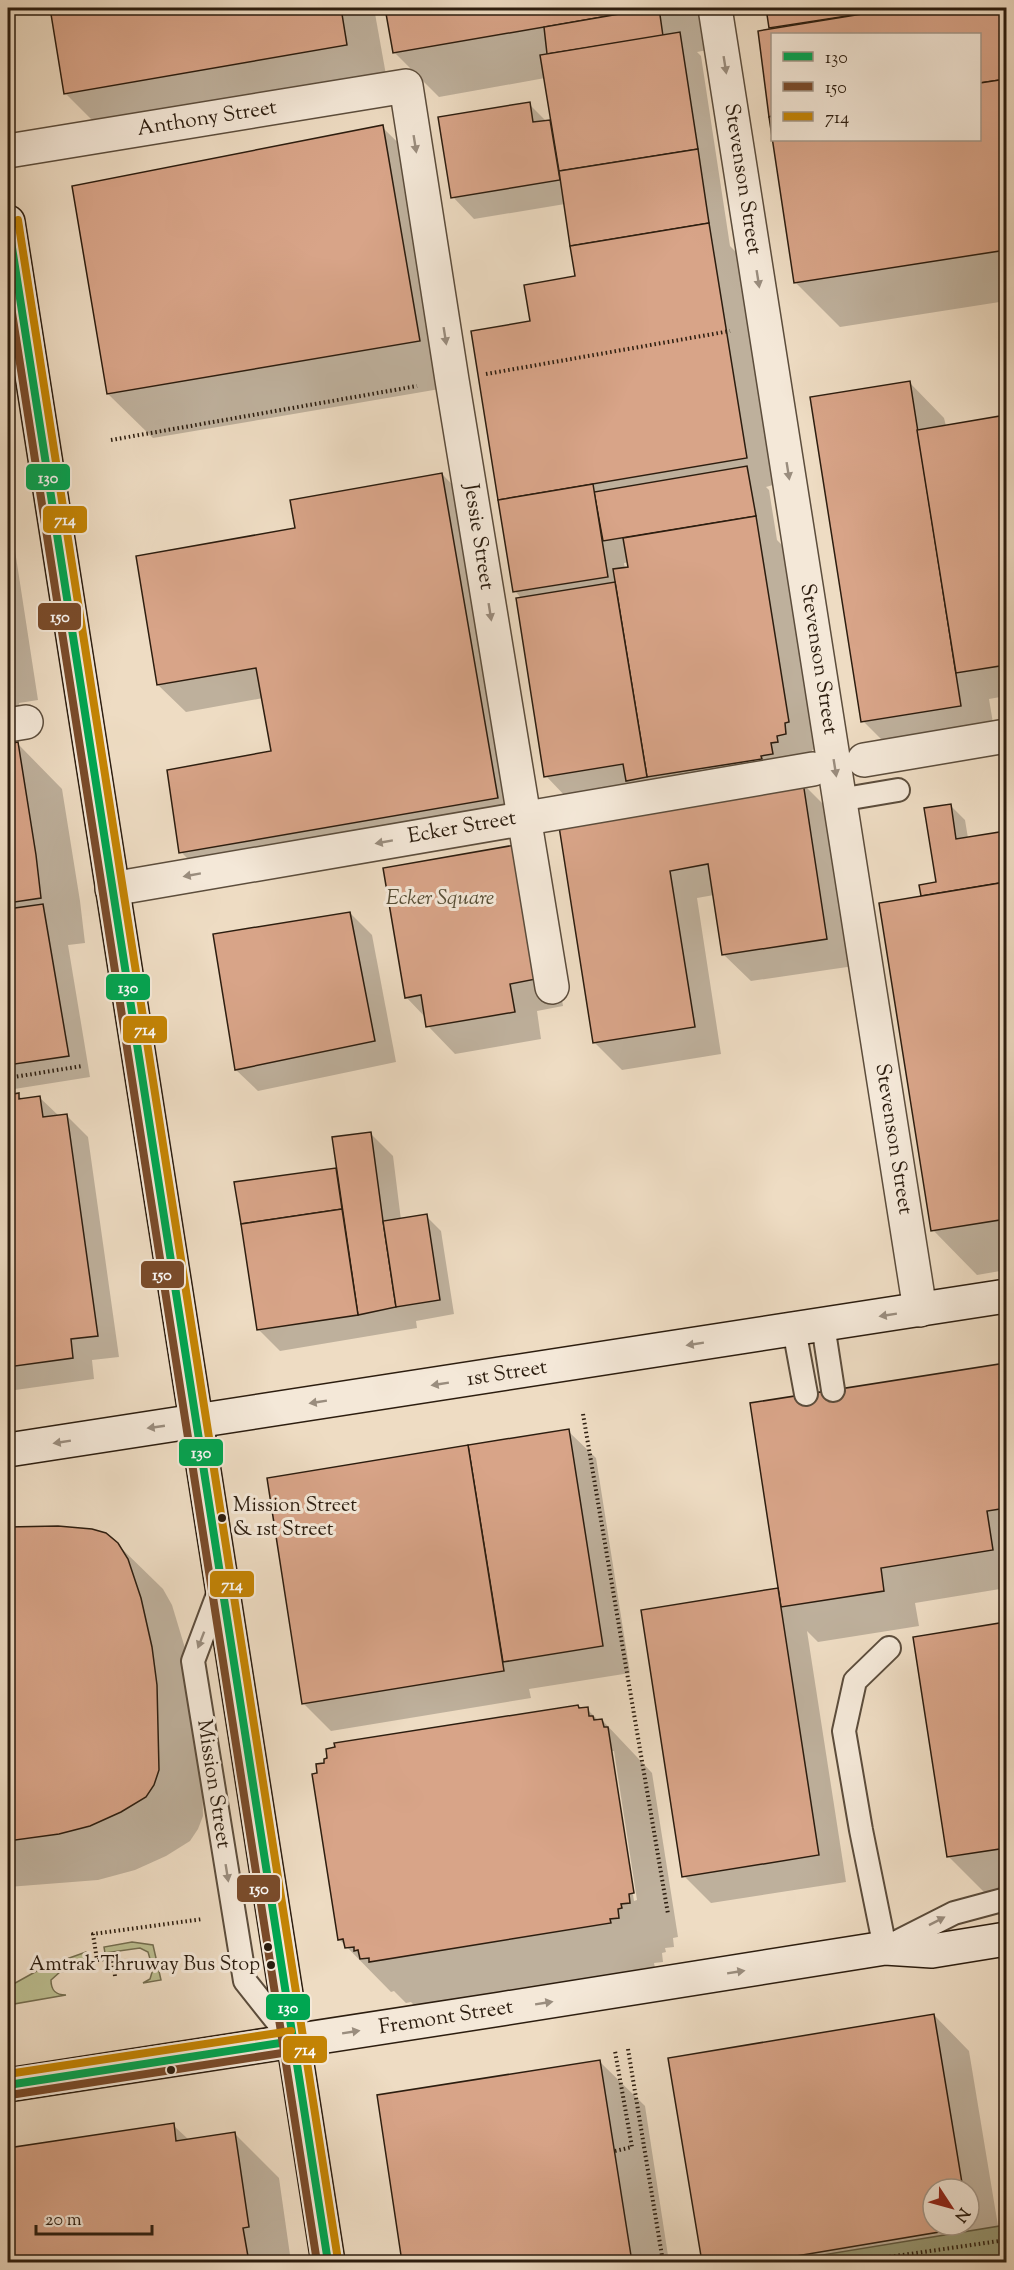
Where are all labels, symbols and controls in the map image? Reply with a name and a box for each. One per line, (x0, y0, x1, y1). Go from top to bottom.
legend (771, 33, 981, 141)
text: 130 (825, 46, 848, 72)
one-way arrow (720, 56, 729, 75)
text: 150 (825, 76, 847, 102)
street label: Anthony Street (135, 93, 279, 145)
street label: Stevenson Street (715, 101, 769, 257)
text: 714 (825, 106, 849, 132)
one-way arrow (411, 134, 420, 153)
one-way arrow (754, 269, 763, 288)
one-way arrow (441, 327, 450, 346)
one-way arrow (784, 462, 793, 481)
line badge: 130 (25, 463, 71, 491)
text: 130 (38, 468, 59, 491)
street label: Jessie Street (455, 481, 501, 592)
line badge: 714 (42, 505, 88, 534)
text: 714 (54, 510, 76, 533)
street label: Stevenson Street (791, 581, 845, 737)
line badge: 150 (37, 602, 82, 631)
one-way arrow (486, 602, 495, 621)
text: 150 (50, 607, 70, 630)
one-way arrow (830, 758, 839, 777)
street label: Ecker Street (405, 804, 519, 852)
one-way arrow (374, 838, 393, 847)
one-way arrow (182, 871, 201, 880)
park label: Ecker Square (386, 884, 494, 914)
line badge: 130 (105, 973, 151, 1001)
text: 130 (118, 978, 139, 1001)
line badge: 714 (122, 1015, 168, 1044)
text: 714 (134, 1020, 156, 1043)
street label: Stevenson Street (866, 1061, 920, 1217)
line badge: 150 (140, 1260, 185, 1289)
text: 150 (152, 1265, 172, 1288)
one-way arrow (879, 1310, 898, 1319)
one-way arrow (686, 1340, 705, 1349)
street label: 1st Street (465, 1353, 549, 1395)
one-way arrow (431, 1379, 450, 1388)
one-way arrow (309, 1398, 328, 1407)
one-way arrow (147, 1423, 166, 1432)
one-way arrow (53, 1437, 72, 1446)
line badge: 130 (178, 1438, 224, 1467)
text: 130 (191, 1443, 212, 1466)
place label: Mission Street & 1st Street (233, 1492, 357, 1545)
marker: Mission Street & 1st Street (216, 1512, 228, 1524)
line badge: 714 (209, 1570, 255, 1598)
text: 714 (221, 1575, 243, 1598)
one-way arrow (196, 1632, 206, 1650)
street label: Mission Street (188, 1717, 238, 1851)
one-way arrow (223, 1864, 232, 1883)
line badge: 150 (236, 1874, 281, 1903)
text: 150 (249, 1879, 269, 1902)
one-way arrow (929, 1916, 946, 1926)
unlabelled marker (262, 1941, 274, 1953)
place label: Amtrak Thruway Bus Stop (29, 1951, 260, 1980)
marker: Amtrak Thruway Bus Stop (265, 1959, 277, 1971)
one-way arrow (727, 1967, 746, 1976)
line badge: 130 (265, 1993, 311, 2021)
street label: Fremont Street (377, 1993, 515, 2043)
text: 130 (278, 1998, 299, 2021)
one-way arrow (534, 1998, 553, 2007)
one-way arrow (341, 2028, 360, 2037)
line badge: 714 (282, 2035, 328, 2064)
text: 714 (294, 2040, 316, 2063)
unlabelled marker (165, 2064, 177, 2076)
north arrow (921, 2177, 981, 2237)
scale bar (36, 2198, 152, 2236)
text: N (948, 2202, 974, 2226)
text: 20 m (45, 2208, 82, 2234)

